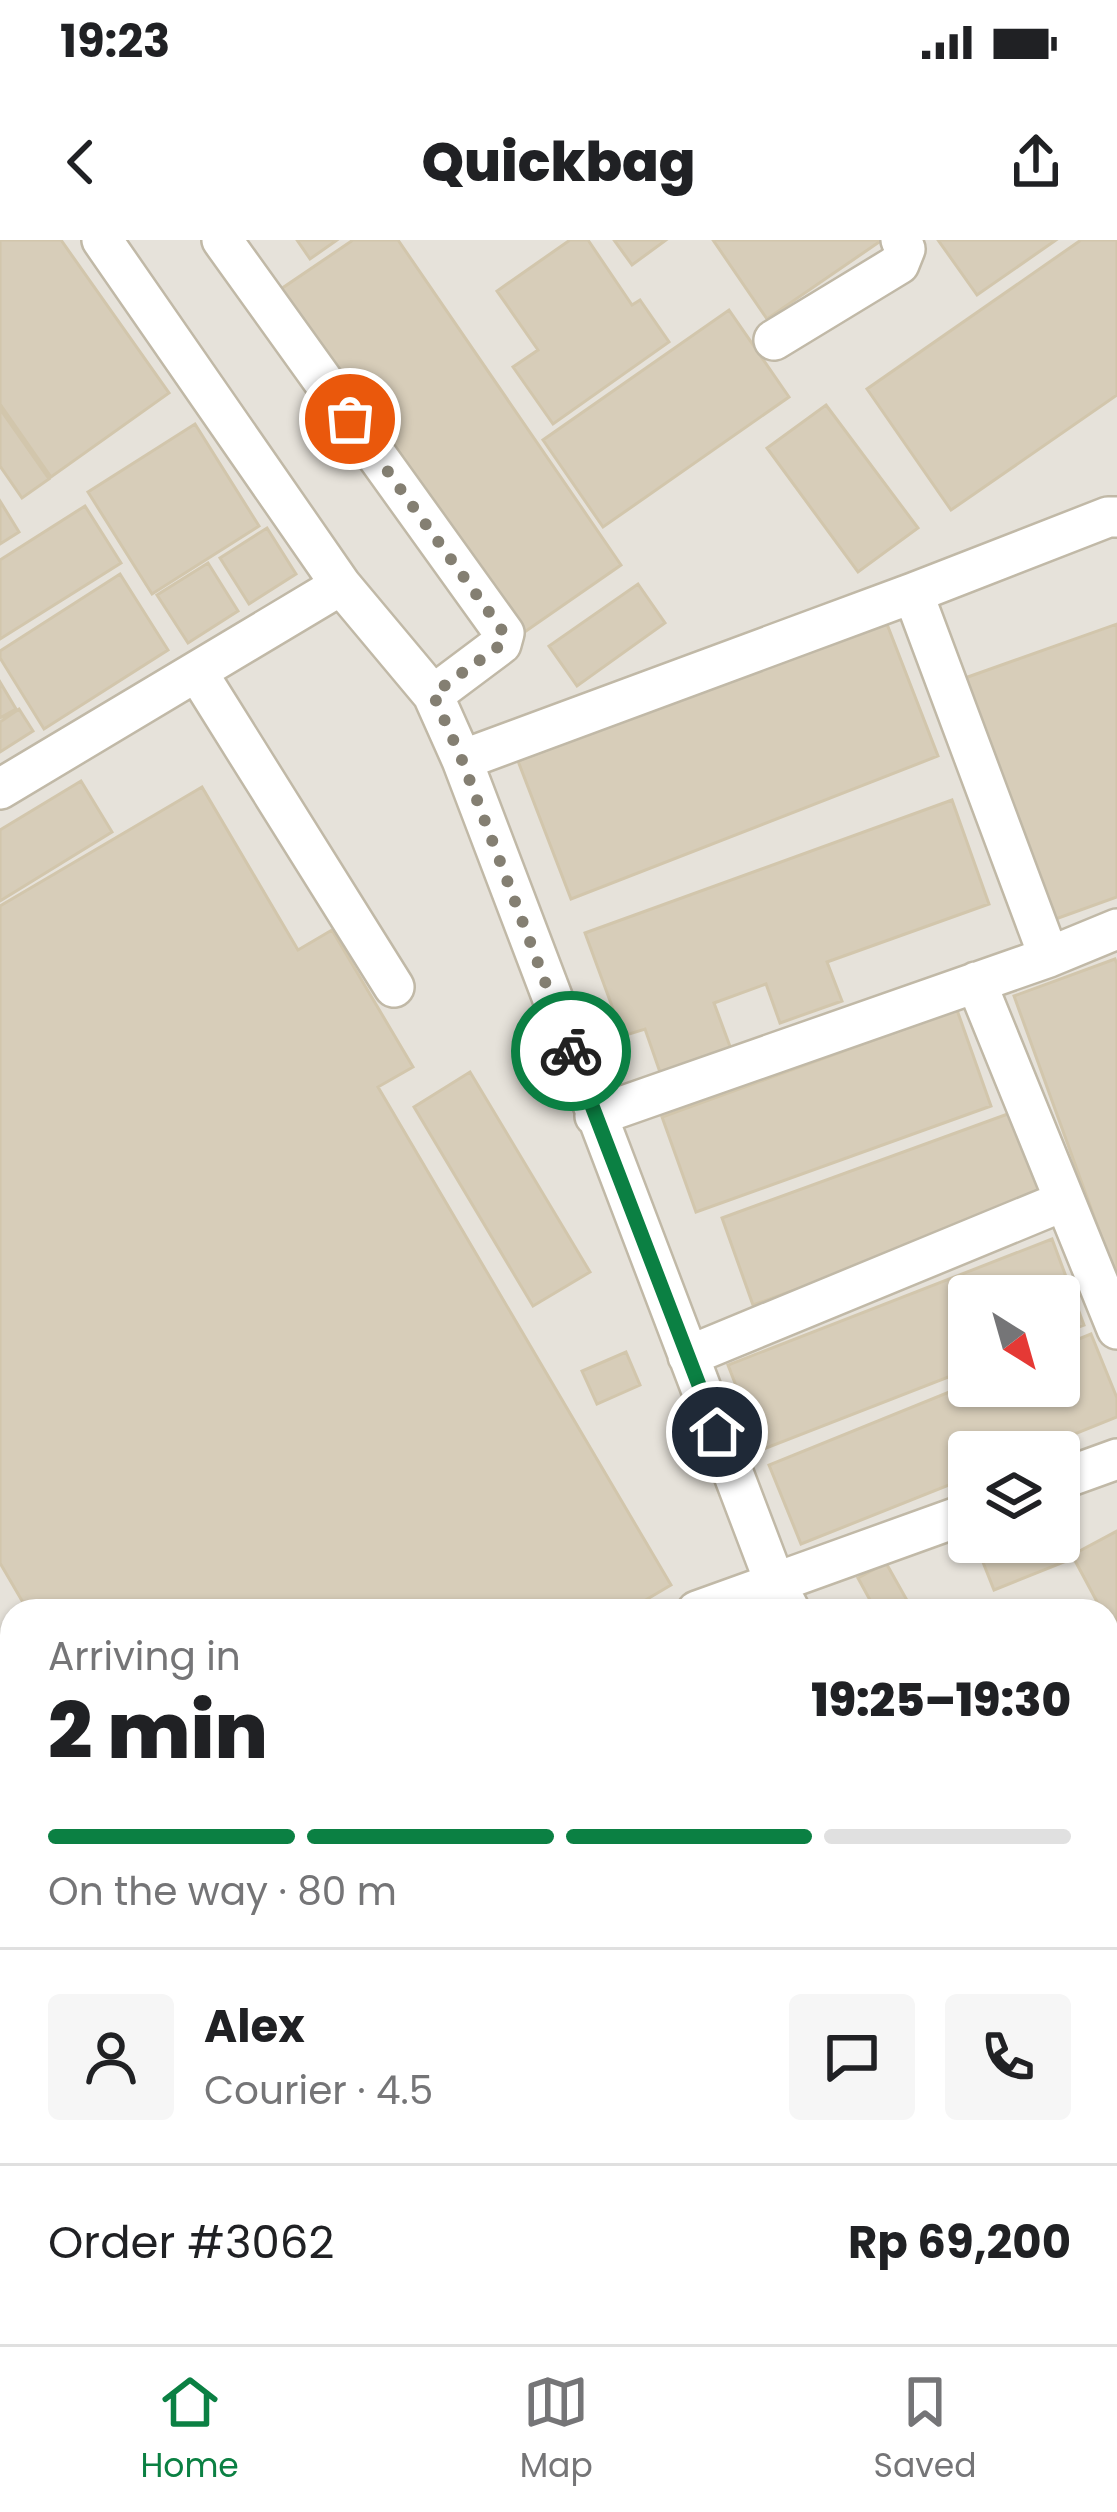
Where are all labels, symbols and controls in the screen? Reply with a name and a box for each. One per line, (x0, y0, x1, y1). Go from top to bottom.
text: 19:23 (60, 10, 170, 73)
text: Quickbag (421, 124, 696, 200)
icon: back (48, 129, 114, 195)
icon: share (1003, 129, 1069, 195)
pin (299, 368, 401, 470)
icon: bag (317, 386, 383, 452)
courier (511, 991, 631, 1111)
icon: bike (538, 1018, 604, 1084)
north arrow (948, 1275, 1080, 1407)
map controls (948, 1275, 1080, 1563)
pin (666, 1381, 768, 1483)
icon: home (684, 1399, 750, 1465)
button: layers (948, 1431, 1080, 1563)
text: Arriving in (48, 1629, 241, 1684)
text: 19:25–19:30 (811, 1669, 1071, 1732)
text: 2 min (48, 1676, 268, 1785)
text: On the way · 80 m (48, 1864, 397, 1919)
button: person (48, 1994, 174, 2120)
button: chat (789, 1994, 915, 2120)
button: phone (945, 1994, 1071, 2120)
text: Alex (204, 1995, 305, 2058)
text: Courier · 4.5 (204, 2063, 433, 2118)
text: Order #3062 (48, 2211, 334, 2274)
text: Rp 69,200 (848, 2211, 1071, 2274)
tab: Home (140, 2369, 239, 2491)
tab: Map (520, 2369, 593, 2491)
tab: Saved (874, 2369, 977, 2491)

